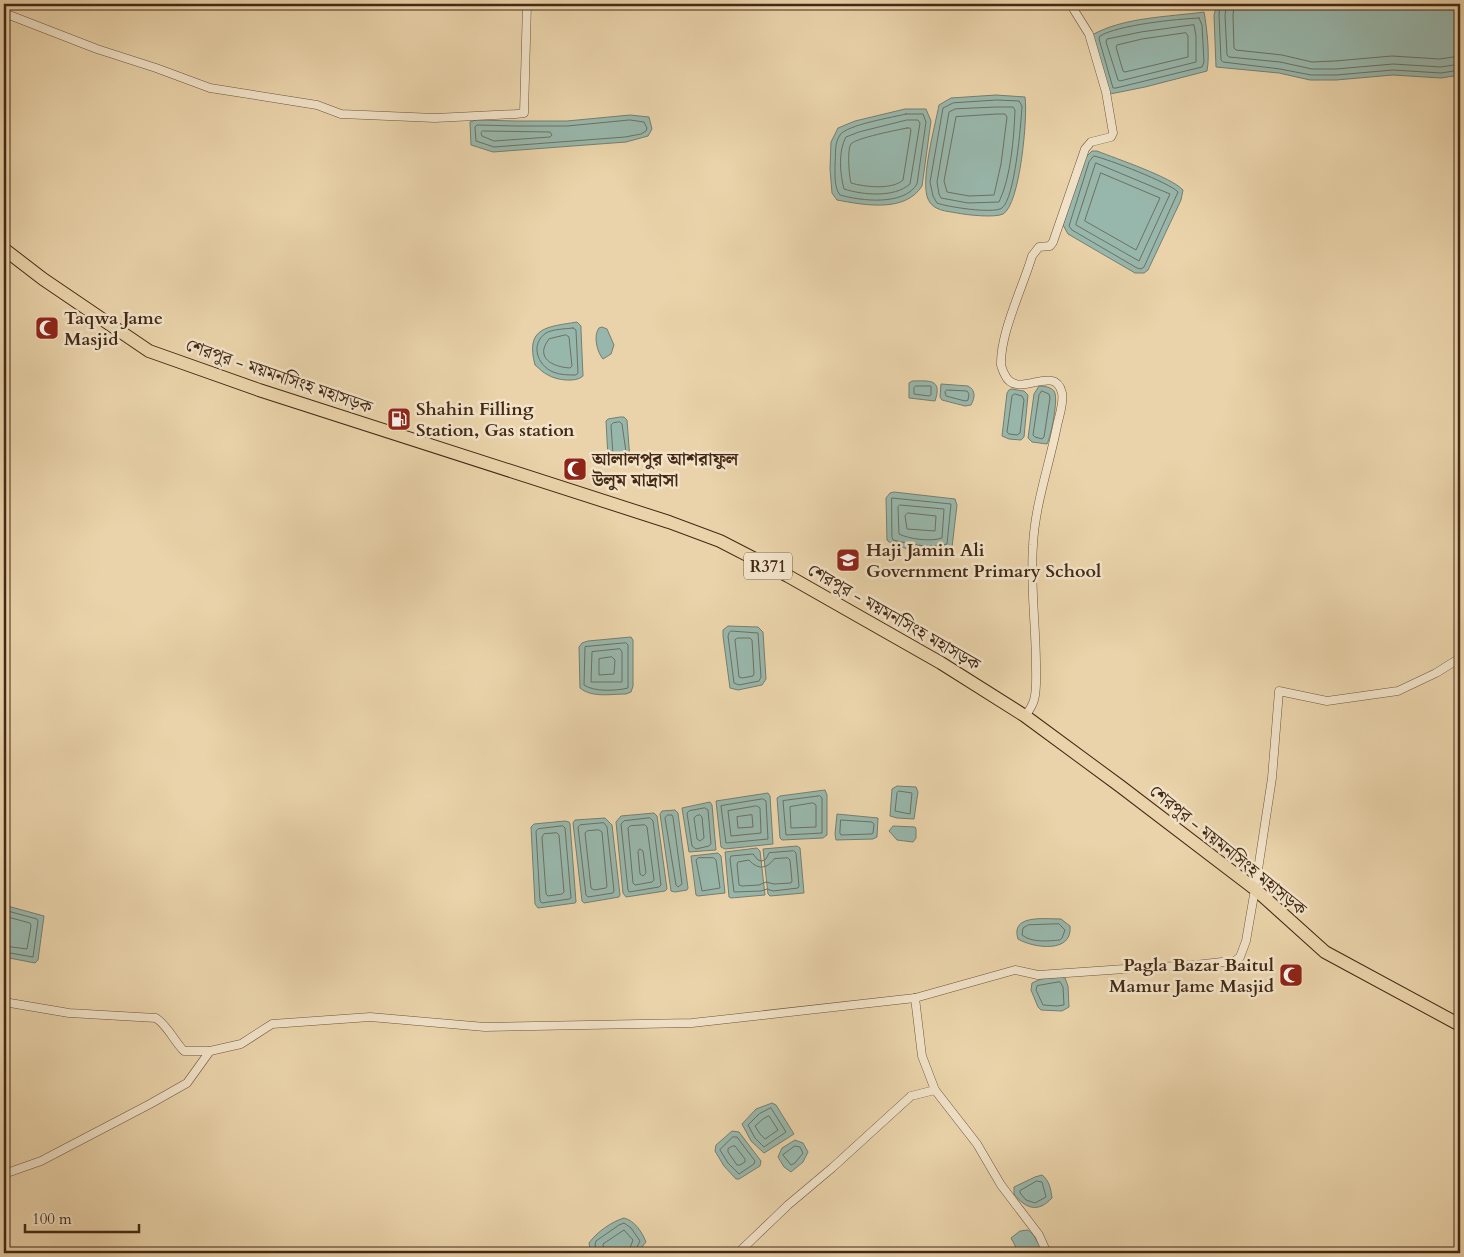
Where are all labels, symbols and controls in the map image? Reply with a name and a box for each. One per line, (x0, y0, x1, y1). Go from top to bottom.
place label: Taqwa Jame Masjid (64, 306, 163, 352)
mosque icon: Taqwa Jame Masjid (34, 315, 60, 341)
street label: শেরপুর - ময়মনসিংহ মহাসড়ক (182, 333, 377, 421)
place label: Shahin Filling Station, Gas station (416, 397, 575, 443)
fuel station icon: Shahin Filling Station, Gas station (386, 406, 412, 432)
place label: আলালপুর আশরাফুল উলুম মাদ্রাসা (591, 447, 739, 493)
mosque icon: আলালপুর আশরাফুল উলুম মাদ্রাসা (562, 456, 588, 482)
place label: Haji Jamin Ali Government Primary School (866, 538, 1101, 584)
school or university icon: Haji Jamin Ali Government Primary School (835, 547, 861, 573)
road number: R371 (744, 552, 792, 580)
street label: শেরপুর - ময়মনসিংহ মহাসড়ক (803, 558, 986, 678)
street label: শেরপুর - ময়মনসিংহ মহাসড়ক (1144, 779, 1313, 923)
place label: Pagla Bazar Baitul Mamur Jame Masjid (1109, 953, 1275, 999)
mosque icon: Pagla Bazar Baitul Mamur Jame Masjid (1278, 962, 1304, 988)
scale bar (25, 1202, 139, 1234)
text: 100 m (32, 1209, 72, 1229)

